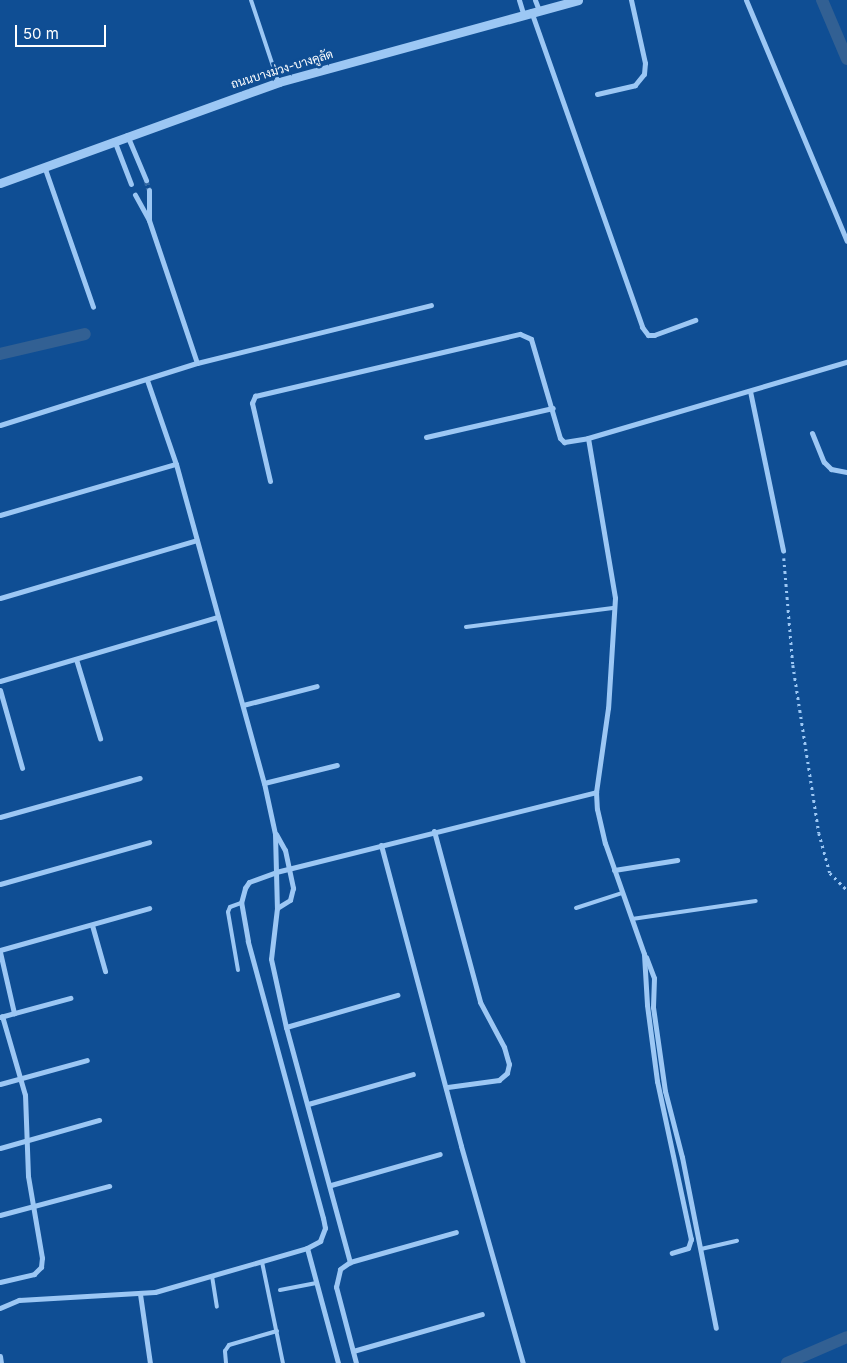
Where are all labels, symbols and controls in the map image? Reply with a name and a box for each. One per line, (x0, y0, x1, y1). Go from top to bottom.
scale bar (18, 15, 109, 47)
text: 50 m (23, 24, 59, 43)
street label: ถนนบางม่วง-บางคูลัด (229, 47, 335, 91)

